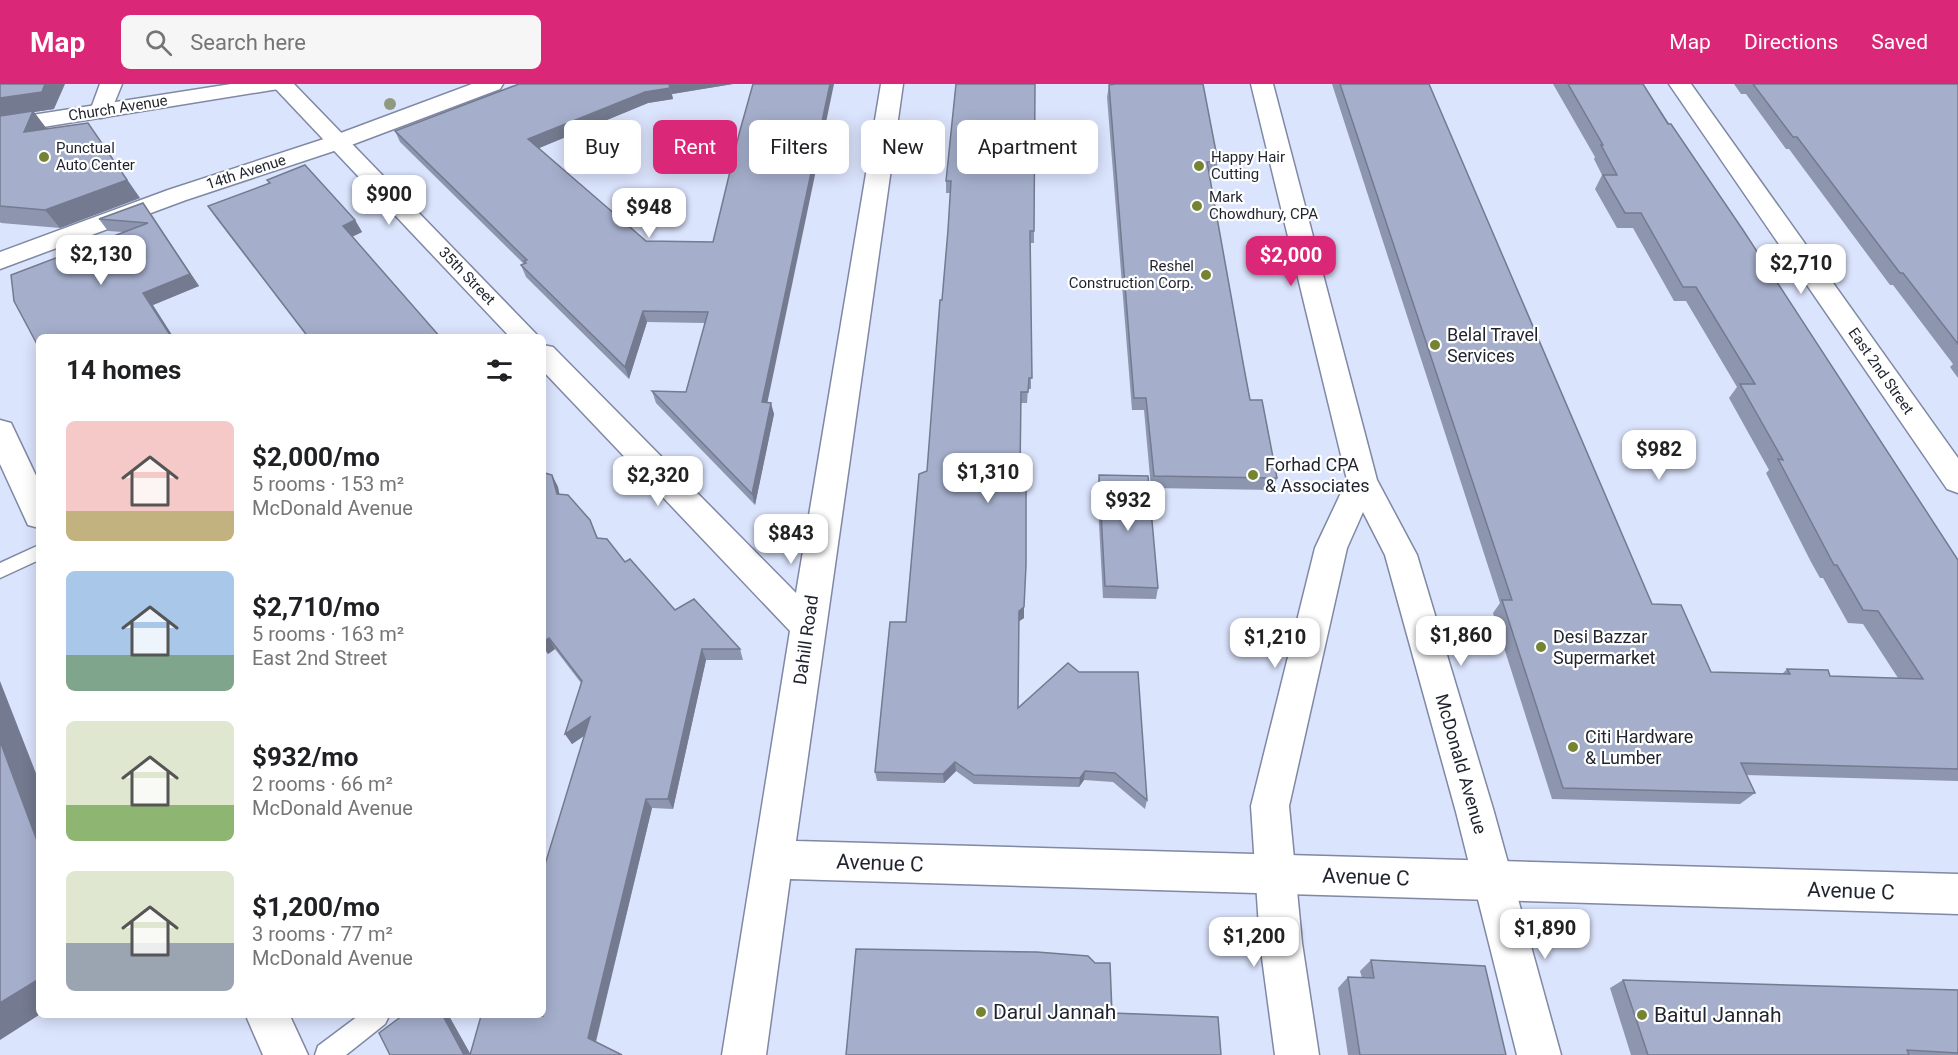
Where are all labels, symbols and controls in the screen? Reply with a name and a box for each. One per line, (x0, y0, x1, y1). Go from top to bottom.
search box (121, 15, 541, 69)
text: Map (30, 26, 85, 59)
icon: search (142, 26, 175, 59)
text: Search here (190, 30, 306, 55)
text: Map (1669, 30, 1711, 54)
text: Directions (1744, 30, 1838, 54)
text: Saved (1871, 30, 1928, 54)
street label: Church Avenue (67, 91, 169, 125)
chip: Buy (564, 120, 641, 174)
chip: Rent (653, 120, 737, 174)
chip: Filters (749, 120, 849, 174)
chip: New (861, 120, 945, 174)
chip: Apartment (957, 120, 1098, 174)
place label: Punctual Auto Center (56, 139, 135, 174)
place label: Happy Hair Cutting (1211, 148, 1285, 183)
marker: Punctual Auto Center (37, 150, 51, 164)
street label: 14th Avenue (204, 151, 288, 193)
marker: Happy Hair Cutting (1192, 159, 1206, 173)
pin: $900 (353, 175, 425, 226)
text: $900 (366, 182, 412, 206)
pin: $948 (613, 188, 685, 239)
place label: Mark Chowdhury, CPA (1209, 188, 1318, 223)
text: $948 (626, 195, 672, 219)
marker: Mark Chowdhury, CPA (1190, 199, 1204, 213)
pin: $2,130 (52, 235, 150, 286)
pin: $2,000 (1242, 236, 1340, 287)
text: $2,130 (70, 242, 132, 266)
street label: 35th Street (435, 243, 499, 309)
text: $2,000 (1260, 243, 1322, 267)
pin: $2,710 (1752, 244, 1850, 295)
text: $2,710 (1770, 251, 1832, 275)
place label: Reshel Construction Corp. (1069, 257, 1194, 292)
marker: Reshel Construction Corp. (1199, 268, 1213, 282)
place label: Belal Travel Services (1447, 324, 1538, 366)
street label: East 2nd Street (1845, 324, 1918, 418)
marker: Belal Travel Services (1428, 338, 1442, 352)
icon: filters (483, 354, 516, 387)
text: 14 homes (66, 355, 181, 385)
pin: $982 (1623, 430, 1695, 481)
text: $982 (1636, 437, 1682, 461)
text: $2,000/mo (252, 442, 380, 472)
icon: home (114, 445, 186, 517)
pin: $1,310 (939, 453, 1037, 504)
place label: Forhad CPA & Associates (1265, 454, 1370, 496)
pin: $2,320 (609, 456, 707, 507)
text: $1,310 (957, 460, 1019, 484)
text: $2,320 (627, 463, 689, 487)
marker: Forhad CPA & Associates (1246, 468, 1260, 482)
text: 5 rooms · 153 m² (252, 472, 404, 496)
pin: $932 (1092, 481, 1164, 532)
text: $932 (1105, 488, 1151, 512)
text: McDonald Avenue (252, 496, 413, 520)
pin: $843 (755, 514, 827, 565)
text: $843 (768, 521, 814, 545)
text: $2,710/mo (252, 592, 380, 622)
street label: Dahill Road (789, 594, 822, 686)
icon: home (114, 595, 186, 667)
pin: $1,860 (1412, 616, 1510, 667)
pin: $1,210 (1226, 618, 1324, 669)
text: 5 rooms · 163 m² (252, 622, 404, 646)
text: $1,860 (1430, 623, 1492, 647)
text: $1,210 (1244, 625, 1306, 649)
place label: Desi Bazzar Supermarket (1553, 626, 1656, 668)
marker: Desi Bazzar Supermarket (1534, 640, 1548, 654)
text: East 2nd Street (252, 646, 387, 670)
street label: McDonald Avenue (1431, 691, 1492, 836)
place label: Citi Hardware & Lumber (1585, 726, 1693, 768)
marker: Citi Hardware & Lumber (1566, 740, 1580, 754)
text: $932/mo (252, 742, 359, 772)
icon: home (114, 745, 186, 817)
text: 2 rooms · 66 m² (252, 772, 393, 796)
text: McDonald Avenue (252, 796, 413, 820)
street label: Avenue C (836, 849, 924, 877)
street label: Avenue C (1322, 863, 1410, 891)
street label: Avenue C (1807, 877, 1895, 905)
text: $1,200/mo (252, 892, 380, 922)
icon: home (114, 895, 186, 967)
pin: $1,890 (1496, 909, 1594, 960)
text: $1,890 (1514, 916, 1576, 940)
pin: $1,200 (1205, 917, 1303, 968)
text: 3 rooms · 77 m² (252, 922, 393, 946)
text: $1,200 (1223, 924, 1285, 948)
text: McDonald Avenue (252, 946, 413, 970)
place label: Darul Jannah (993, 1000, 1116, 1024)
place label: Baitul Jannah (1654, 1003, 1782, 1027)
marker: Darul Jannah (974, 1005, 988, 1019)
marker: Baitul Jannah (1635, 1008, 1649, 1022)

